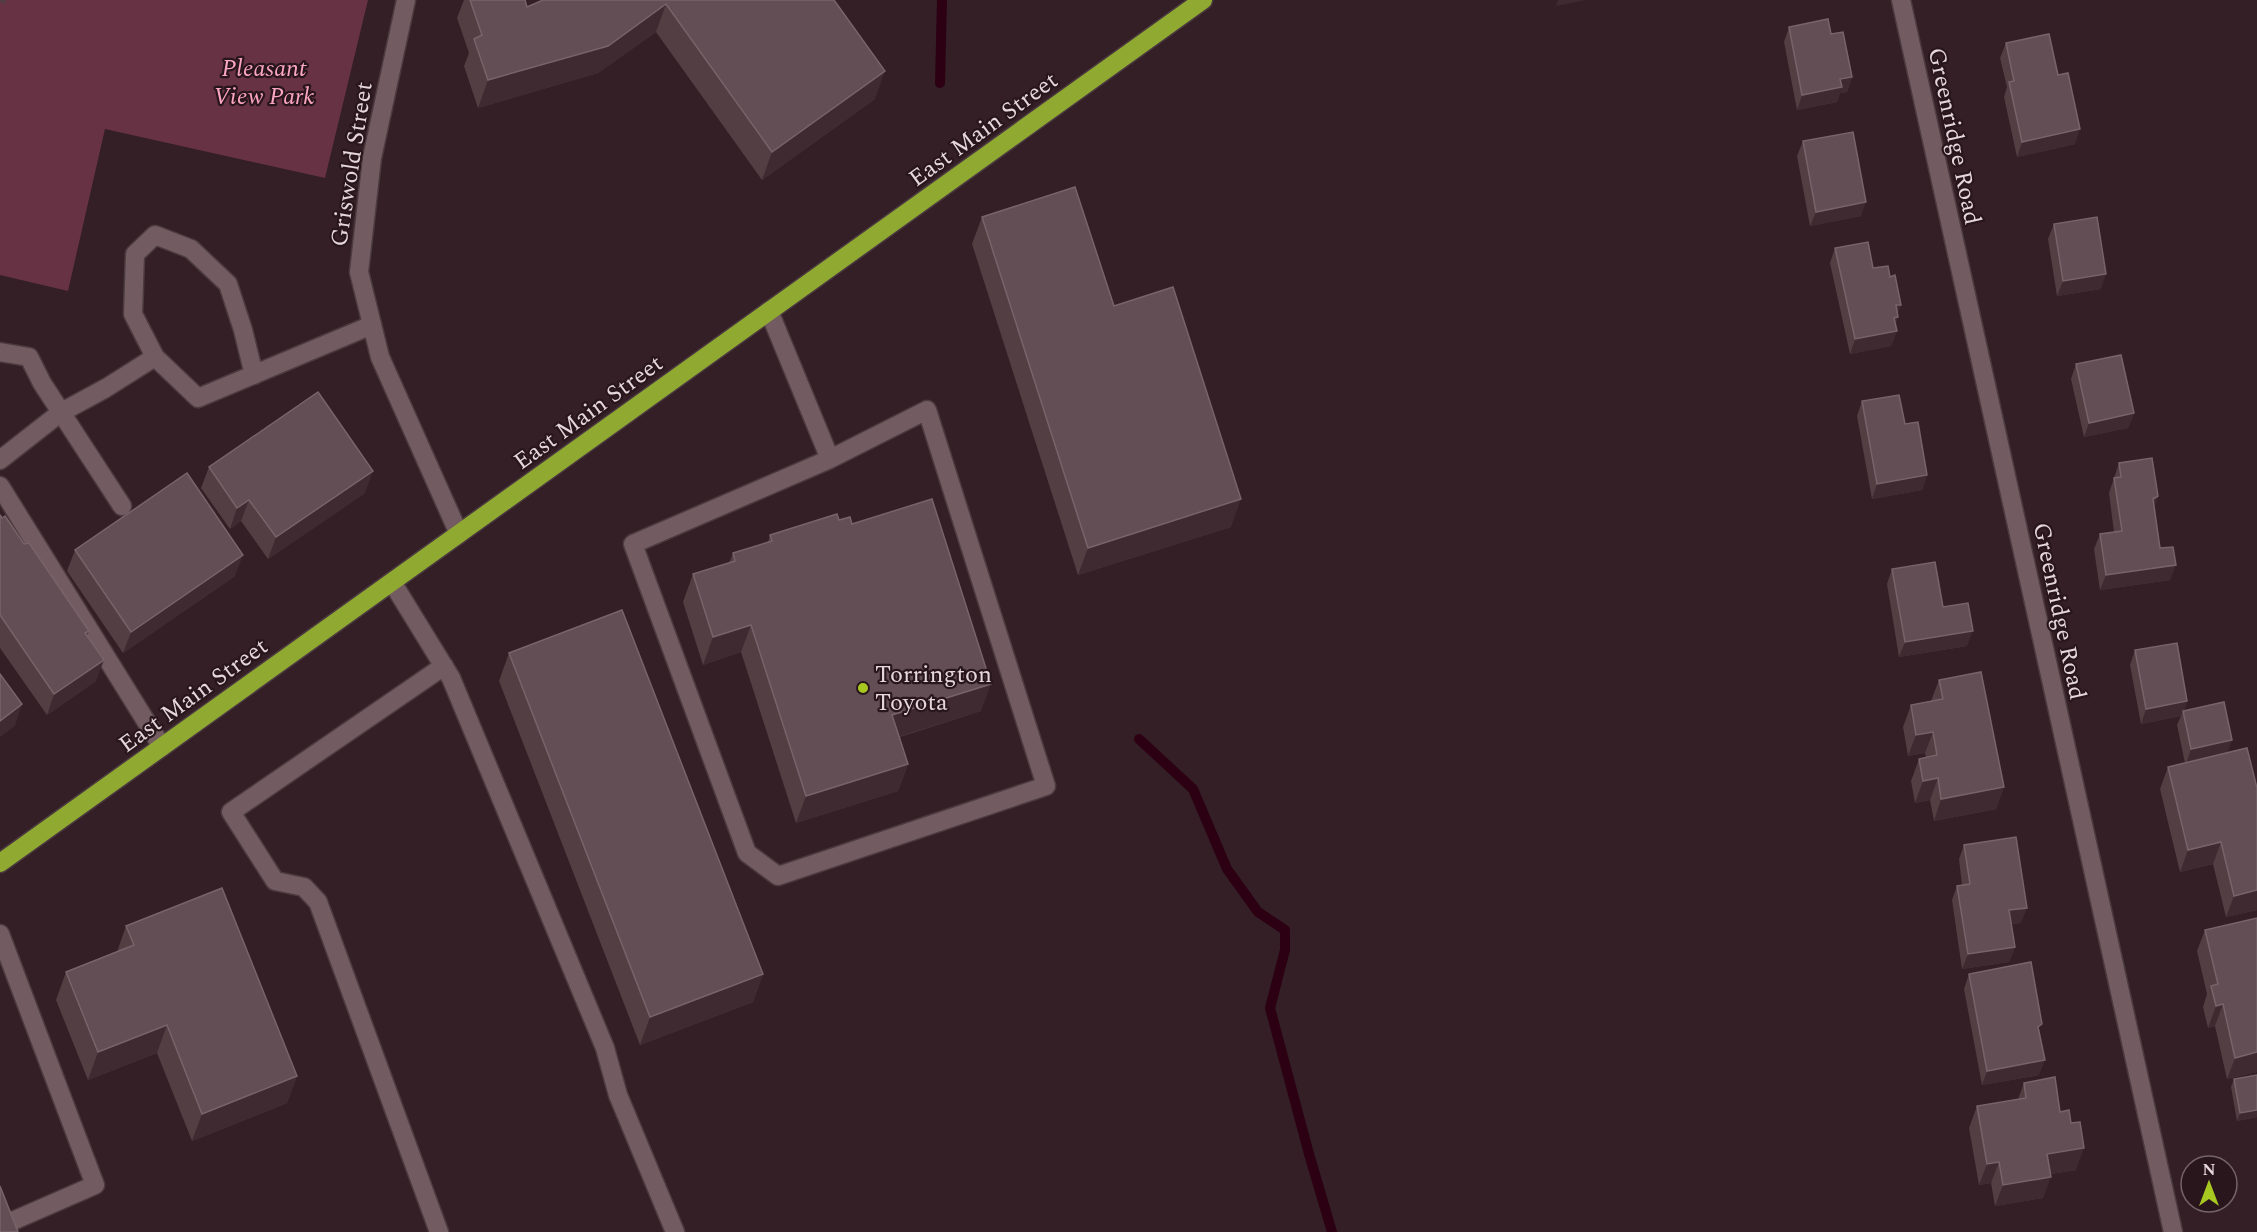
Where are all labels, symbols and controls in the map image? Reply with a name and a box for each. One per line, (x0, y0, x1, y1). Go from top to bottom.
street label: Greenridge Road (1918, 44, 1990, 228)
park label: Pleasant View Park (213, 51, 315, 115)
street label: East Main Street (901, 63, 1066, 196)
street label: Griswold Street (321, 79, 383, 249)
street label: East Main Street (506, 346, 671, 479)
street label: Greenridge Road (2023, 519, 2095, 703)
street label: East Main Street (111, 629, 276, 762)
place label: Torrington Toyota (875, 657, 992, 721)
marker: Torrington Toyota (856, 681, 870, 695)
north arrow (2179, 1154, 2239, 1214)
text: N (2202, 1158, 2216, 1182)

